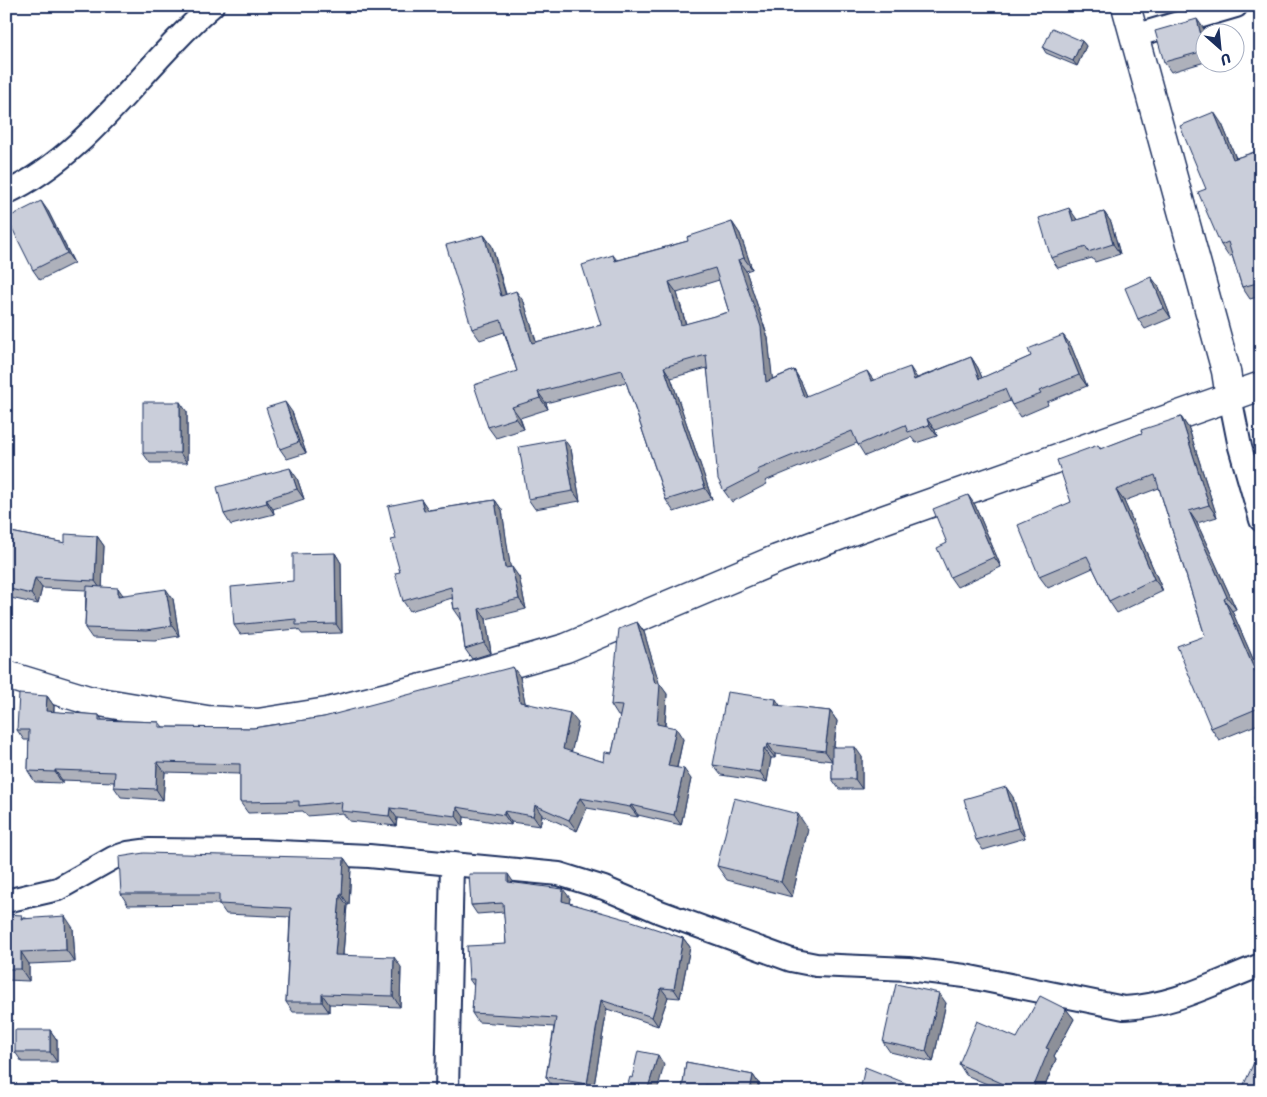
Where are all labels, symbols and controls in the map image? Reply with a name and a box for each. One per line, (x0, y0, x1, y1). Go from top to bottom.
north arrow (1194, 22, 1244, 72)
text: U (1215, 46, 1235, 73)

